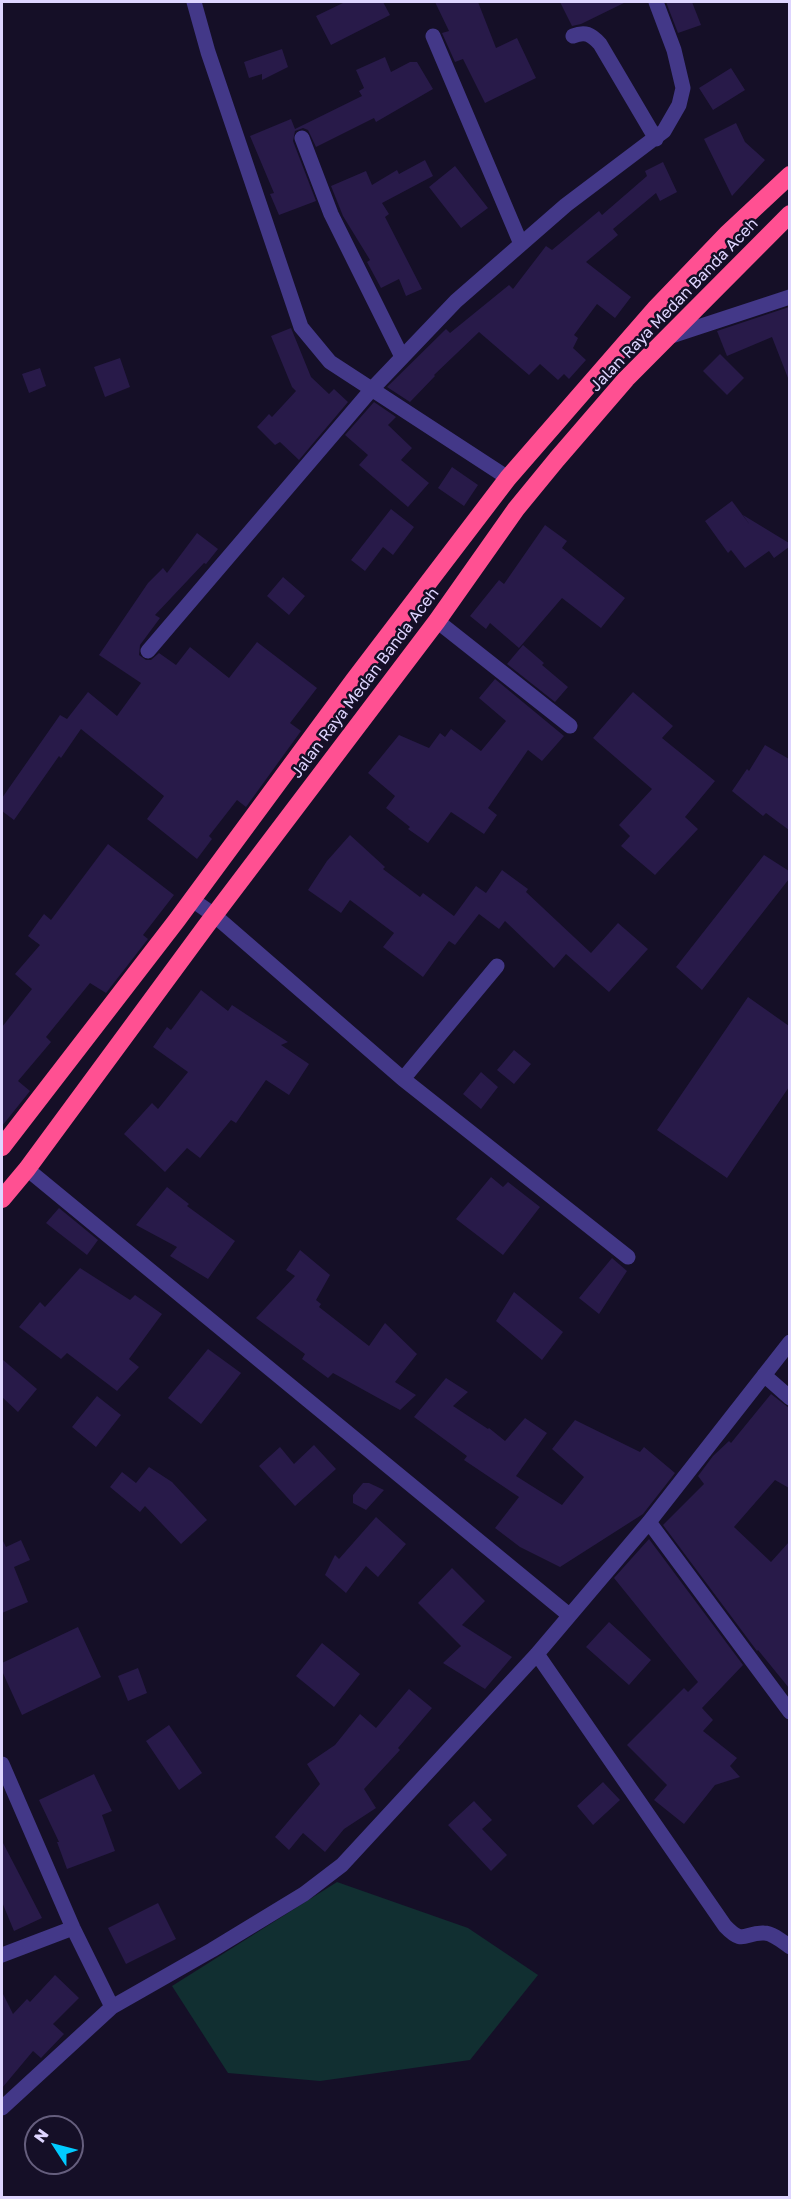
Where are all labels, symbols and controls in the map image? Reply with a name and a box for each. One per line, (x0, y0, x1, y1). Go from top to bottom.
street label: Jalan Raya Medan Banda Aceh (586, 214, 762, 396)
street label: Jalan Raya Medan Banda Aceh (287, 584, 443, 782)
north arrow (24, 2115, 84, 2175)
text: N (29, 2125, 53, 2146)

